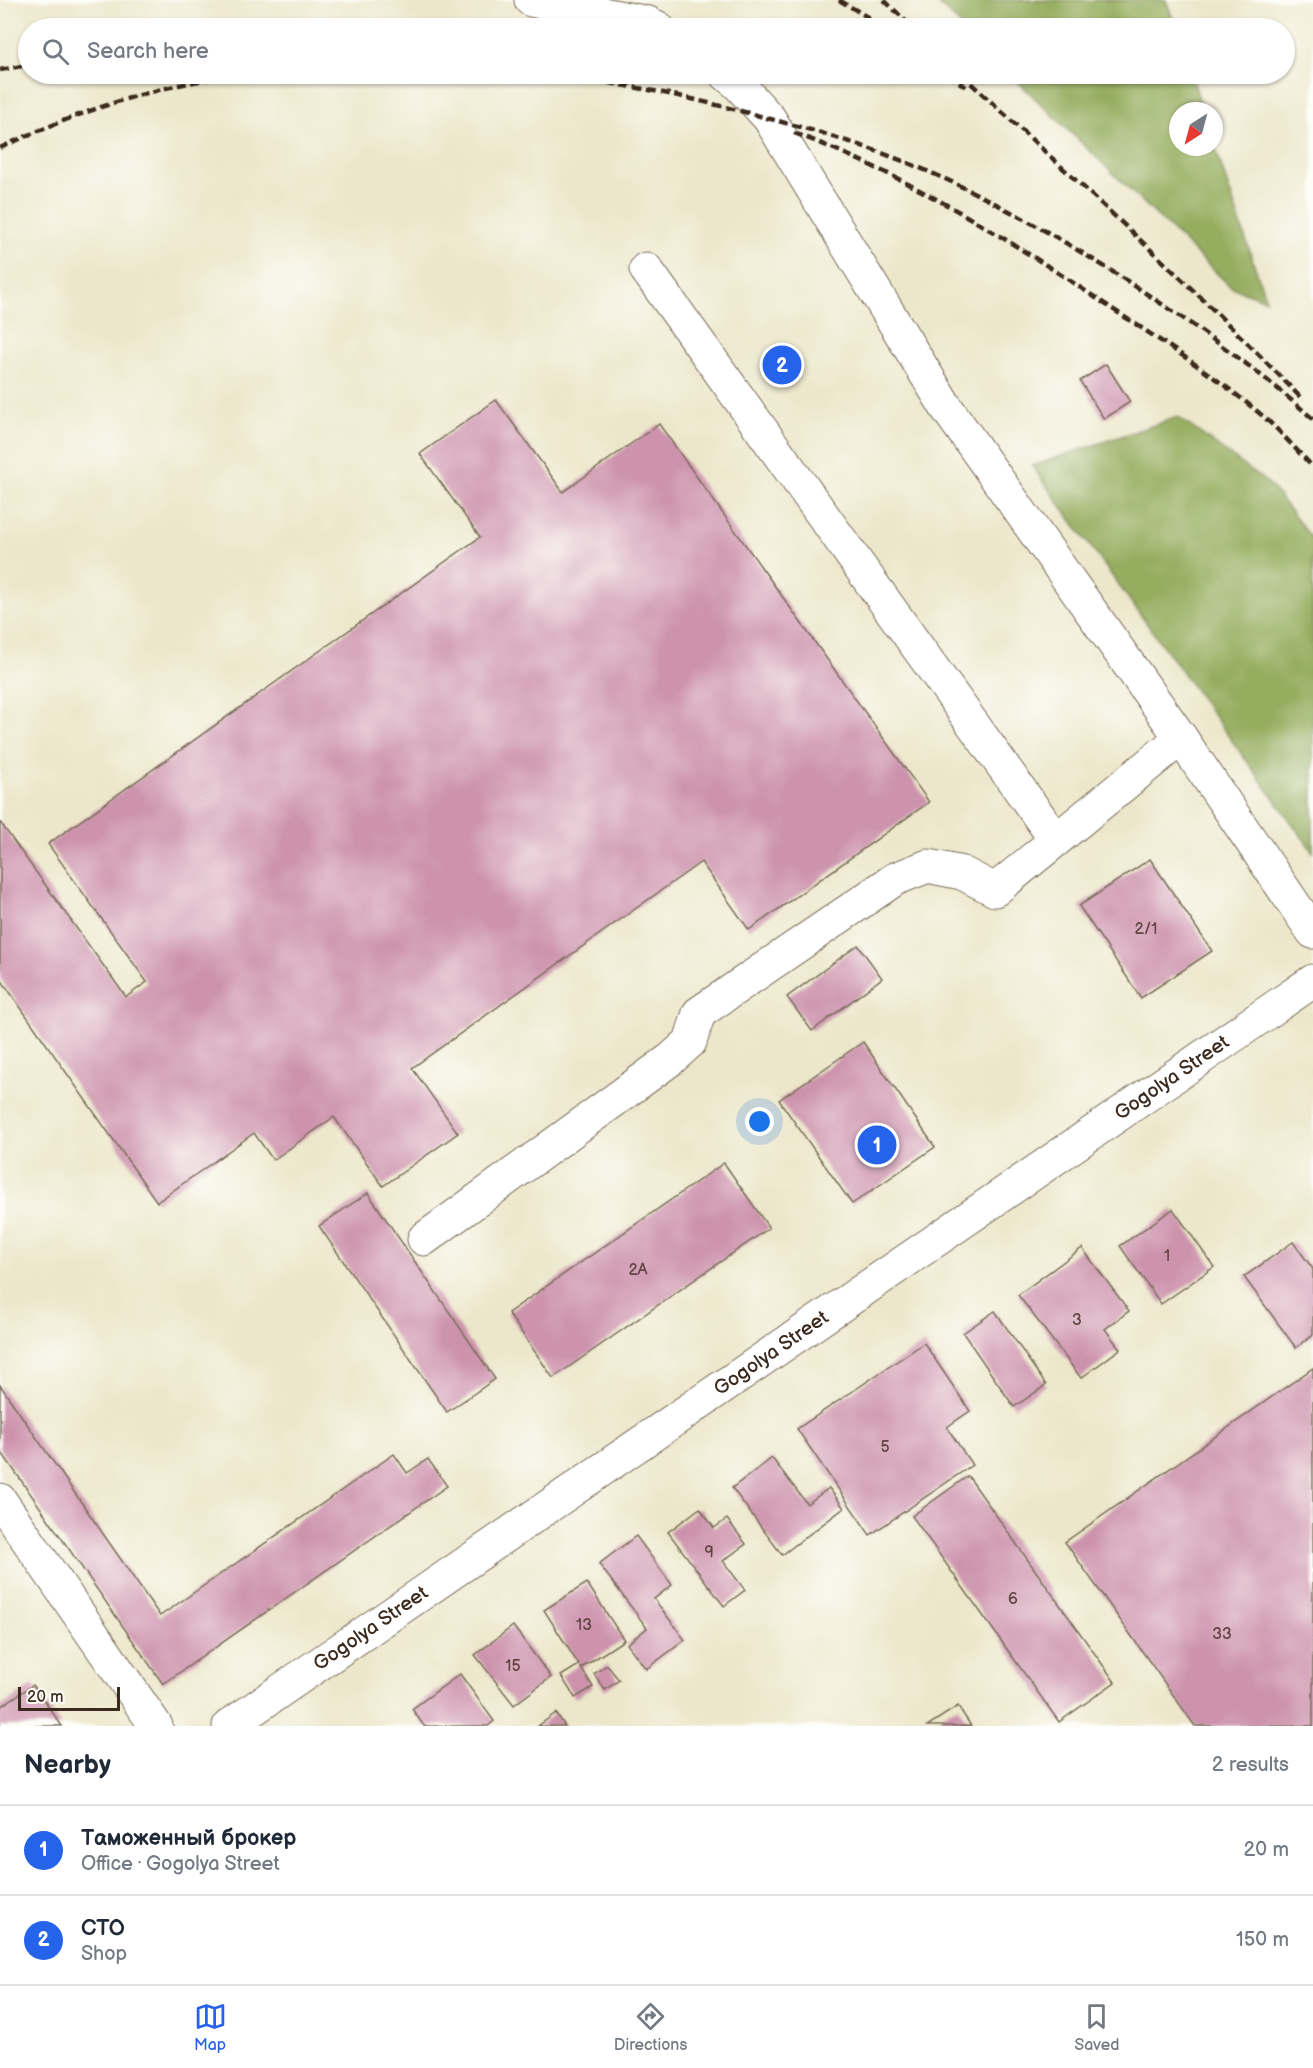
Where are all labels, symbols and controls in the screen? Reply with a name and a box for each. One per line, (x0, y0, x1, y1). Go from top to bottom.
search box (18, 18, 1295, 84)
icon: search (39, 35, 72, 68)
text: Search here (87, 38, 209, 65)
north arrow (1169, 102, 1223, 156)
pin: 2 (762, 342, 802, 388)
house number: 2/1 (1135, 920, 1157, 939)
street label: Gogolya Street (1110, 1030, 1234, 1126)
your location (745, 1107, 774, 1136)
pin: 1 (858, 1122, 896, 1168)
house number: 1 (1164, 1247, 1170, 1266)
house number: 2А (628, 1261, 648, 1280)
street label: Gogolya Street (709, 1306, 833, 1401)
house number: 3 (1072, 1311, 1082, 1330)
house number: 5 (880, 1438, 890, 1457)
house number: 9 (704, 1543, 714, 1562)
street label: Gogolya Street (309, 1581, 433, 1676)
house number: 6 (1008, 1590, 1018, 1609)
house number: 13 (576, 1616, 592, 1635)
house number: 33 (1212, 1625, 1232, 1644)
house number: 15 (505, 1657, 521, 1676)
scale bar (18, 1684, 120, 1712)
text: 20 m (27, 1688, 63, 1707)
text: Nearby (24, 1750, 111, 1781)
text: 2 results (1212, 1753, 1289, 1777)
text: Таможенный брокер (81, 1825, 296, 1852)
text: 1 (39, 1838, 48, 1862)
text: 20 m (1244, 1838, 1289, 1862)
text: Office · Gogolya Street (81, 1852, 280, 1876)
text: СТО (81, 1915, 125, 1942)
text: 2 (38, 1928, 49, 1952)
text: 150 m (1236, 1928, 1289, 1952)
text: Shop (81, 1942, 127, 1966)
tab: Map (194, 2000, 227, 2055)
tab: Directions (614, 2000, 687, 2055)
tab: Saved (1074, 2000, 1119, 2055)

